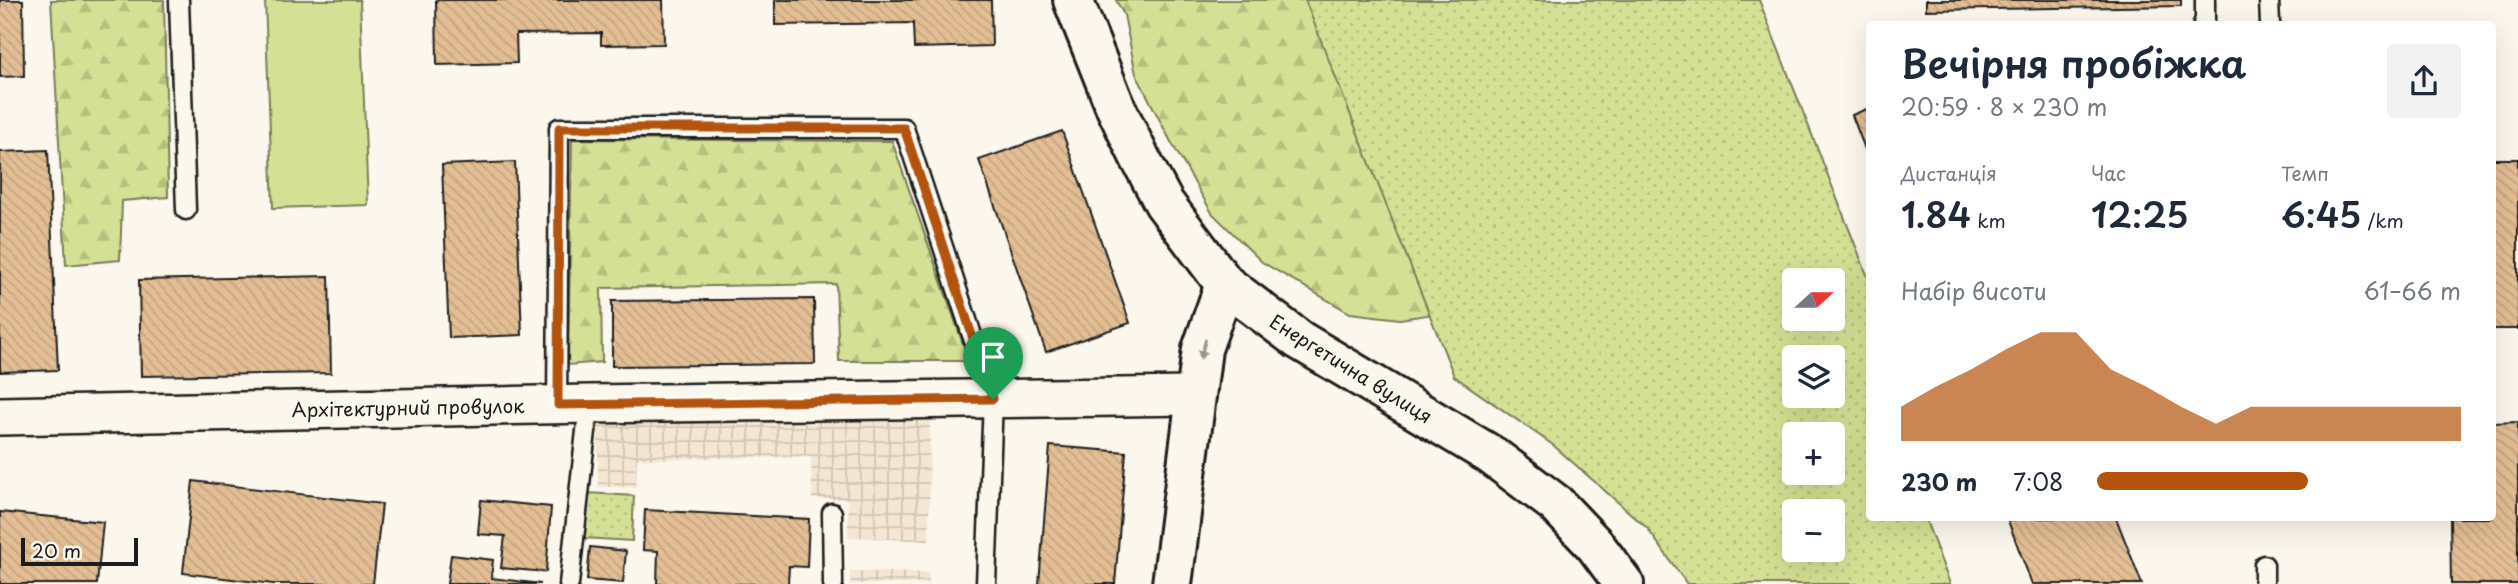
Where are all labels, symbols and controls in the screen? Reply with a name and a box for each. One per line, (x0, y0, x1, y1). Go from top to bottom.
text: Вечірня пробіжка (1901, 34, 2246, 91)
button: share (2387, 44, 2461, 118)
text: 20:59 · 8 × 230 m (1901, 89, 2107, 124)
text: Дистанція (1901, 159, 1997, 187)
text: Час (2091, 159, 2126, 187)
text: Темп (2281, 159, 2329, 187)
text: 1.84 (1901, 187, 1971, 240)
text: 12:25 (2091, 187, 2189, 240)
text: 6:45 (2281, 187, 2361, 240)
text: km (1971, 206, 2006, 234)
text: /km (2361, 206, 2404, 234)
north arrow (1782, 268, 1844, 331)
map controls (1782, 268, 1845, 562)
text: Набір висоти (1901, 273, 2047, 308)
text: 61–66 m (2364, 273, 2461, 308)
street label: Енергетична вулиця (1265, 307, 1438, 430)
pin (963, 327, 1023, 399)
icon: arrive (974, 338, 1012, 376)
one-way arrow (1197, 338, 1208, 360)
button: layers (1782, 345, 1845, 408)
street label: Архітектурний провулок (291, 391, 525, 423)
button: + (1782, 422, 1845, 485)
text: 230 m (1901, 464, 1977, 499)
text: 7:08 (2013, 464, 2064, 499)
button: − (1782, 499, 1845, 562)
scale bar (21, 535, 138, 567)
text: 20 m (32, 536, 81, 564)

